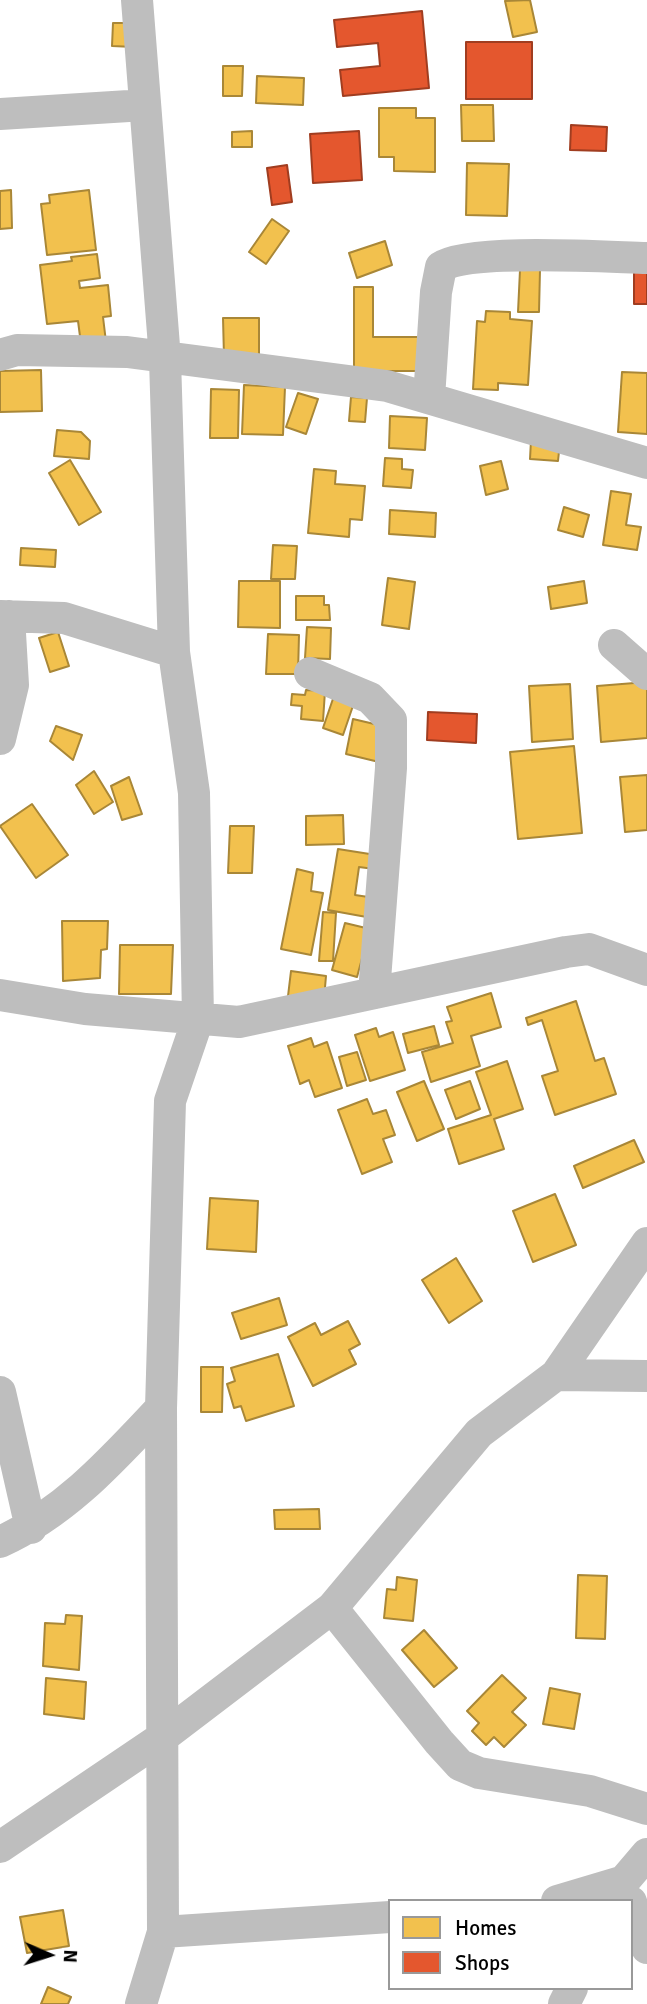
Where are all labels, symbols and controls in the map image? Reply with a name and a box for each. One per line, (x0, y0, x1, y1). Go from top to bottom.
legend (388, 1899, 633, 1990)
text: Homes (455, 1915, 517, 1941)
north arrow (14, 1920, 84, 1990)
text: N (58, 1949, 82, 1963)
text: Shops (455, 1950, 509, 1976)

